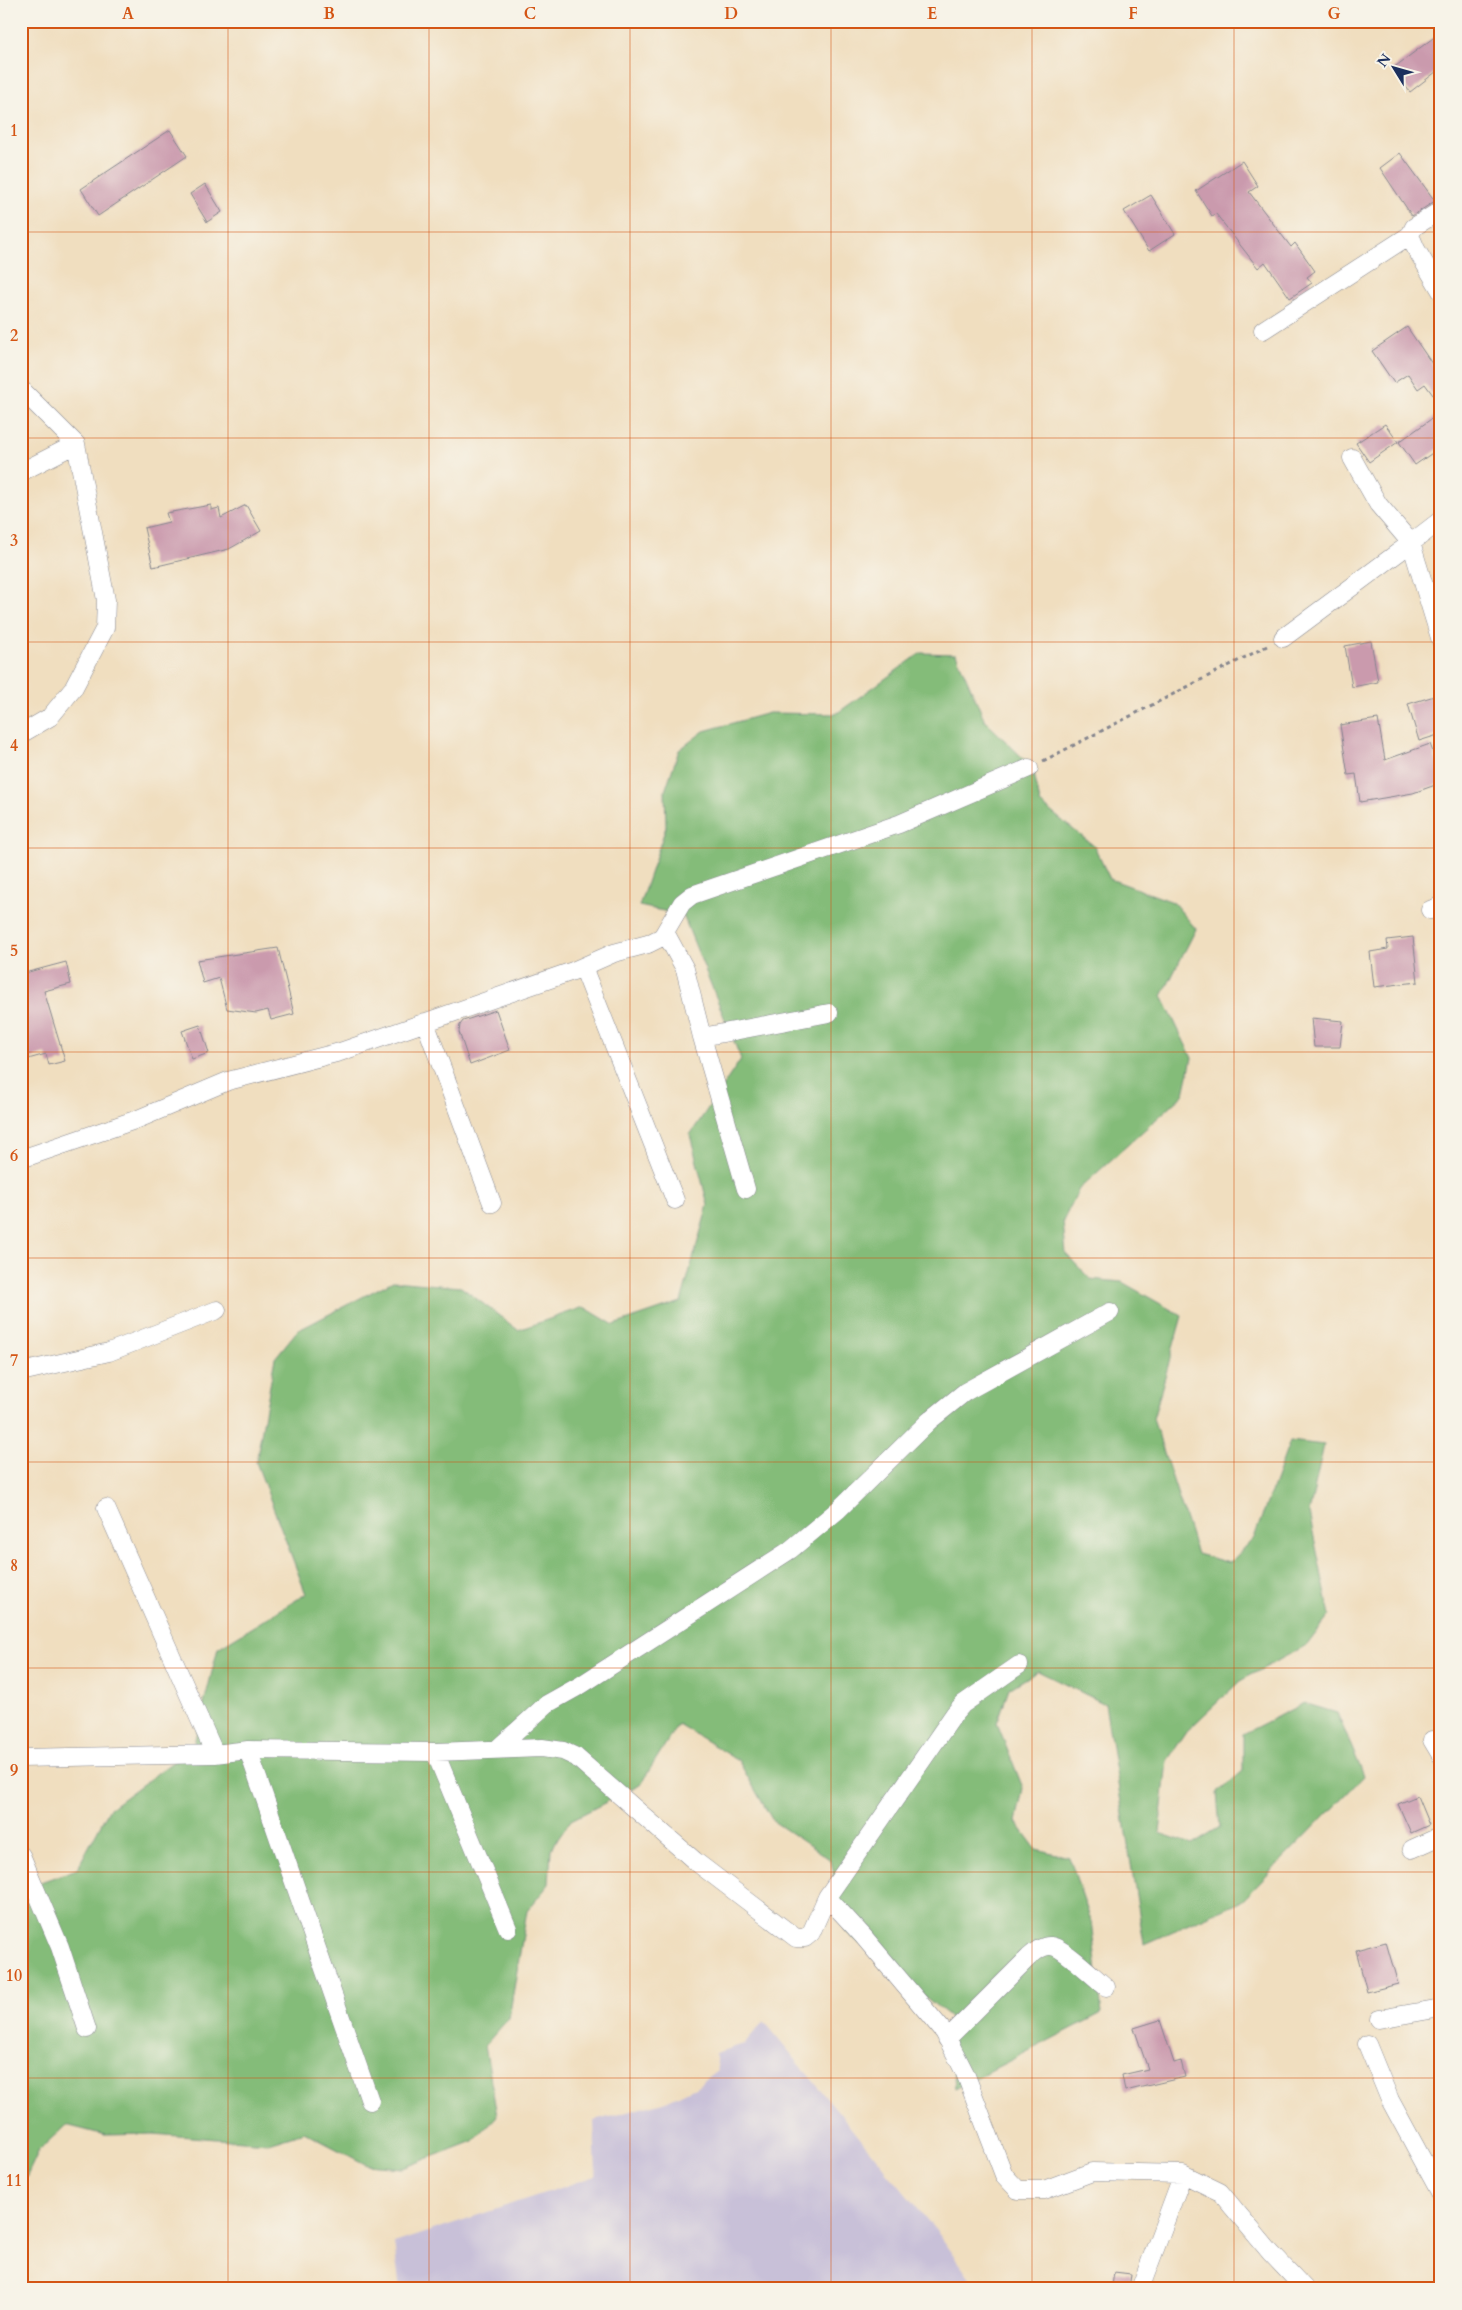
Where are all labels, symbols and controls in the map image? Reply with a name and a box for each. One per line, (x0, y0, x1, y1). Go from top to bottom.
text: A (122, 3, 134, 25)
text: B (323, 3, 335, 25)
text: C (524, 3, 536, 25)
text: D (724, 3, 738, 25)
text: E (927, 3, 937, 25)
text: F (1128, 3, 1138, 25)
text: G (1327, 3, 1341, 25)
north arrow (1370, 42, 1420, 92)
text: N (1373, 50, 1395, 71)
text: 1 (10, 120, 18, 142)
text: 2 (10, 325, 18, 347)
text: 3 (10, 530, 18, 552)
text: 4 (10, 735, 18, 757)
text: 5 (10, 940, 18, 962)
text: 6 (10, 1145, 18, 1167)
text: 7 (10, 1350, 18, 1372)
text: 8 (10, 1555, 18, 1577)
text: 9 (10, 1760, 18, 1782)
text: 10 (6, 1965, 22, 1987)
text: 11 (6, 2170, 22, 2192)

